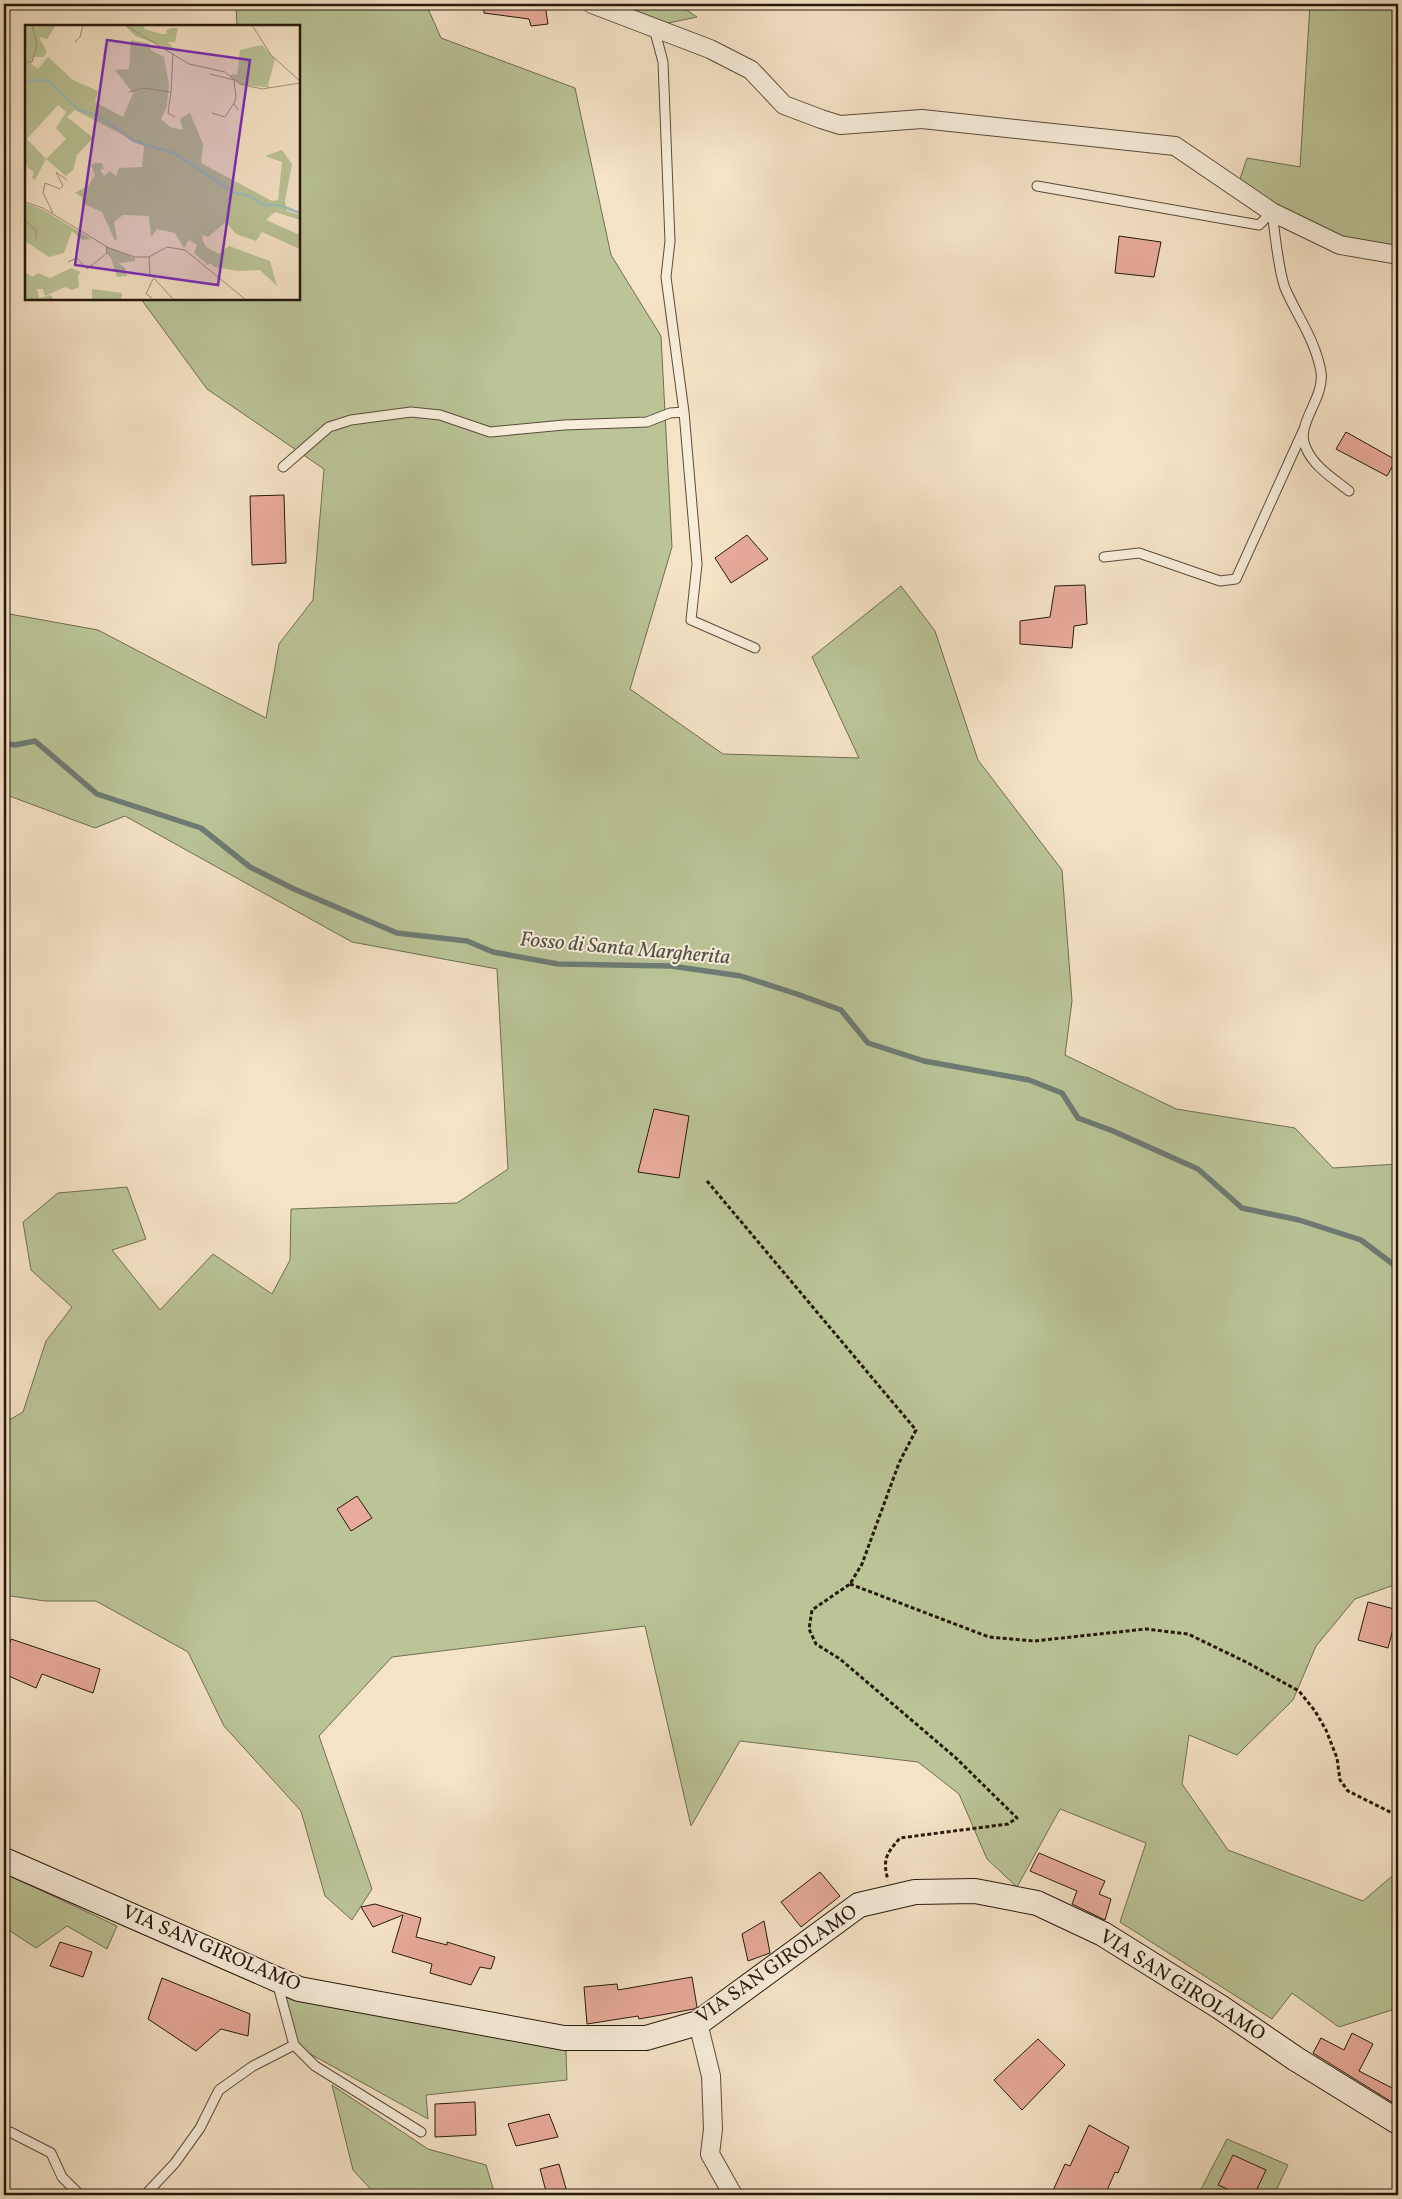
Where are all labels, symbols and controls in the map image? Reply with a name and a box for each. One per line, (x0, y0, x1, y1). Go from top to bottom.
inset map (25, 25, 300, 300)
water label: Fosso di Santa Margherita (518, 925, 732, 973)
street label: VIA SAN GIROLAMO (117, 1899, 305, 1999)
street label: VIA SAN GIROLAMO (691, 1899, 863, 2031)
street label: VIA SAN GIROLAMO (1093, 1923, 1271, 2049)

